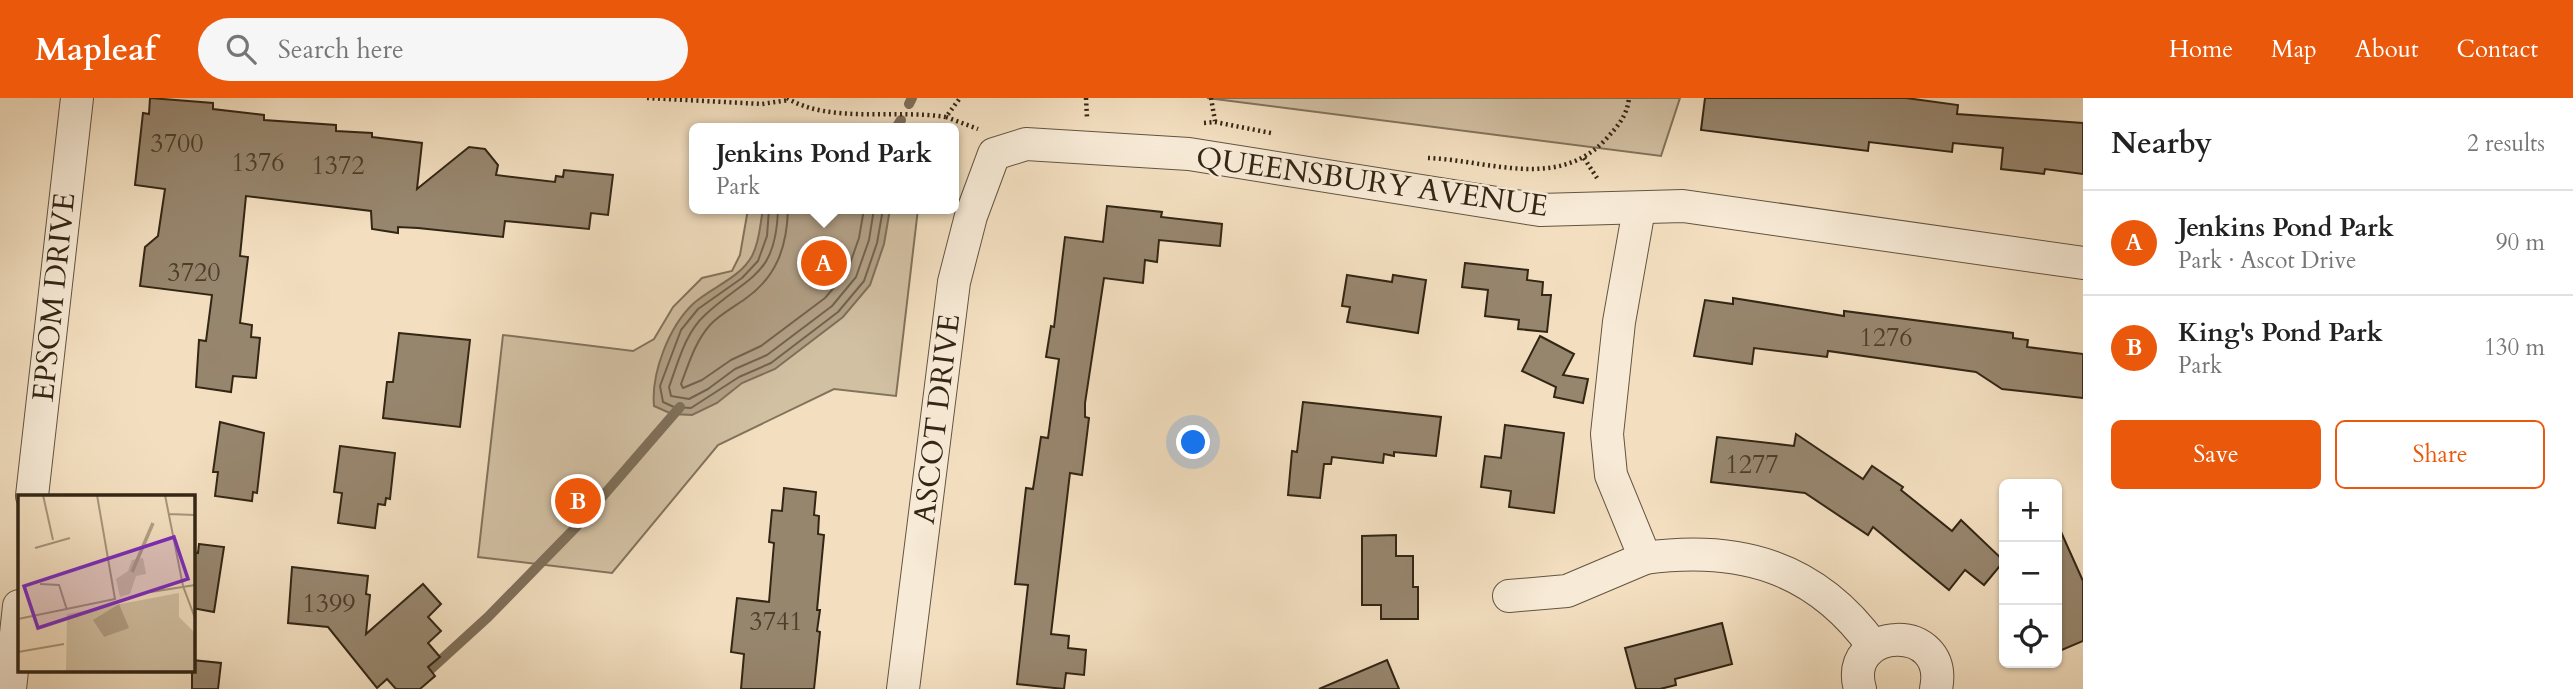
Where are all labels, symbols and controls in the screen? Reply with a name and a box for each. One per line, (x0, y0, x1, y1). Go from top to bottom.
search box (198, 18, 688, 81)
text: Mapleaf (35, 27, 156, 72)
icon: search (222, 30, 260, 68)
text: Search here (278, 32, 404, 67)
text: Home (2169, 33, 2233, 66)
text: Map (2271, 33, 2317, 66)
text: About (2355, 33, 2419, 66)
text: Contact (2457, 33, 2538, 66)
popup (689, 123, 959, 214)
text: Nearby (2111, 123, 2212, 164)
house number: 3700 (150, 126, 204, 161)
text: 2 results (2467, 128, 2545, 159)
text: Jenkins Pond Park (716, 136, 932, 171)
street label: QUEENSBURY AVENUE (1194, 137, 1550, 227)
house number: 1376 (231, 145, 285, 180)
house number: 1372 (311, 148, 365, 183)
text: Park (716, 171, 760, 202)
street label: EPSOM DRIVE (23, 191, 85, 403)
text: Jenkins Pond Park (2178, 210, 2394, 245)
text: A (2125, 227, 2143, 258)
text: 90 m (2496, 227, 2545, 258)
pin: A (801, 237, 847, 289)
text: Park · Ascot Drive (2178, 245, 2356, 276)
house number: 3720 (167, 255, 221, 290)
street label: ASCOT DRIVE (904, 312, 970, 526)
text: King's Pond Park (2178, 315, 2383, 350)
house number: 1276 (1859, 320, 1913, 355)
text: B (2126, 332, 2142, 363)
text: 130 m (2484, 332, 2545, 363)
text: Park (2178, 350, 2222, 381)
button: Save (2111, 420, 2321, 489)
button: Share (2335, 420, 2545, 489)
your location (1176, 425, 1210, 459)
house number: 1277 (1725, 447, 1779, 482)
pin: B (555, 475, 601, 527)
map controls (1999, 479, 2062, 668)
button: + (1999, 479, 2062, 542)
inset map (18, 495, 194, 672)
button: − (1999, 542, 2062, 605)
house number: 1399 (302, 586, 356, 621)
house number: 3741 (749, 604, 803, 639)
button: locate (1999, 605, 2062, 668)

